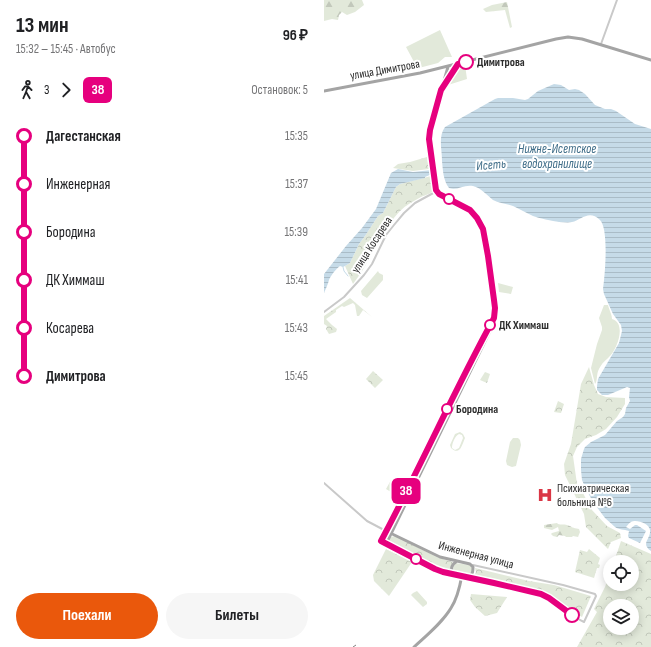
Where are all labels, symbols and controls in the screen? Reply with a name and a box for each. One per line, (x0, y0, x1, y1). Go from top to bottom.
text: 13 мин (16, 12, 69, 39)
text: 96 ₽ (283, 26, 308, 45)
text: 15:32 – 15:45 · Автобус (16, 41, 116, 57)
marker: Димитрова (458, 54, 474, 70)
place label: Димитрова (477, 55, 525, 70)
street label: улица Димитрова (349, 56, 421, 84)
icon: walk (16, 79, 38, 101)
icon: forward (55, 79, 77, 101)
text: 38 (91, 81, 104, 98)
text: 3 (44, 82, 49, 98)
text: Остановок: 5 (251, 82, 308, 98)
text: Дагестанская (46, 127, 121, 146)
text: 15:35 (285, 128, 308, 144)
water label: Нижне-Исетское водохранилище (518, 141, 596, 172)
water label: Исеть (475, 156, 507, 174)
text: Инженерная (46, 175, 110, 194)
text: 15:37 (285, 176, 308, 192)
unlabelled marker (443, 193, 455, 205)
street label: улица Косарева (348, 214, 396, 276)
text: Бородина (46, 223, 95, 242)
text: 15:39 (285, 224, 308, 240)
text: ДК Химмаш (46, 271, 105, 290)
text: 15:41 (286, 272, 308, 288)
place label: ДК Химмаш (499, 318, 549, 333)
text: Косарева (46, 319, 94, 338)
marker: ДК Химмаш (484, 319, 496, 331)
text: 15:43 (285, 320, 308, 336)
text: Димитрова (46, 367, 106, 386)
text: 15:45 (285, 368, 308, 384)
place label: Бородина (456, 402, 498, 417)
marker: Бородина (441, 403, 453, 415)
line badge: 38 (388, 478, 424, 504)
place label: Психиатрическая больница №6 (557, 481, 629, 510)
text: 38 (400, 482, 412, 499)
hospital icon: Психиатрическая больница №6 (536, 486, 554, 504)
street label: Инженерная улица (437, 538, 516, 572)
unlabelled marker (410, 553, 422, 565)
map controls (603, 555, 639, 635)
button: locate (603, 555, 639, 591)
button: Поехали (16, 593, 158, 639)
button: Билеты (166, 593, 308, 639)
button: layers (603, 599, 639, 635)
unlabelled marker (564, 607, 580, 623)

